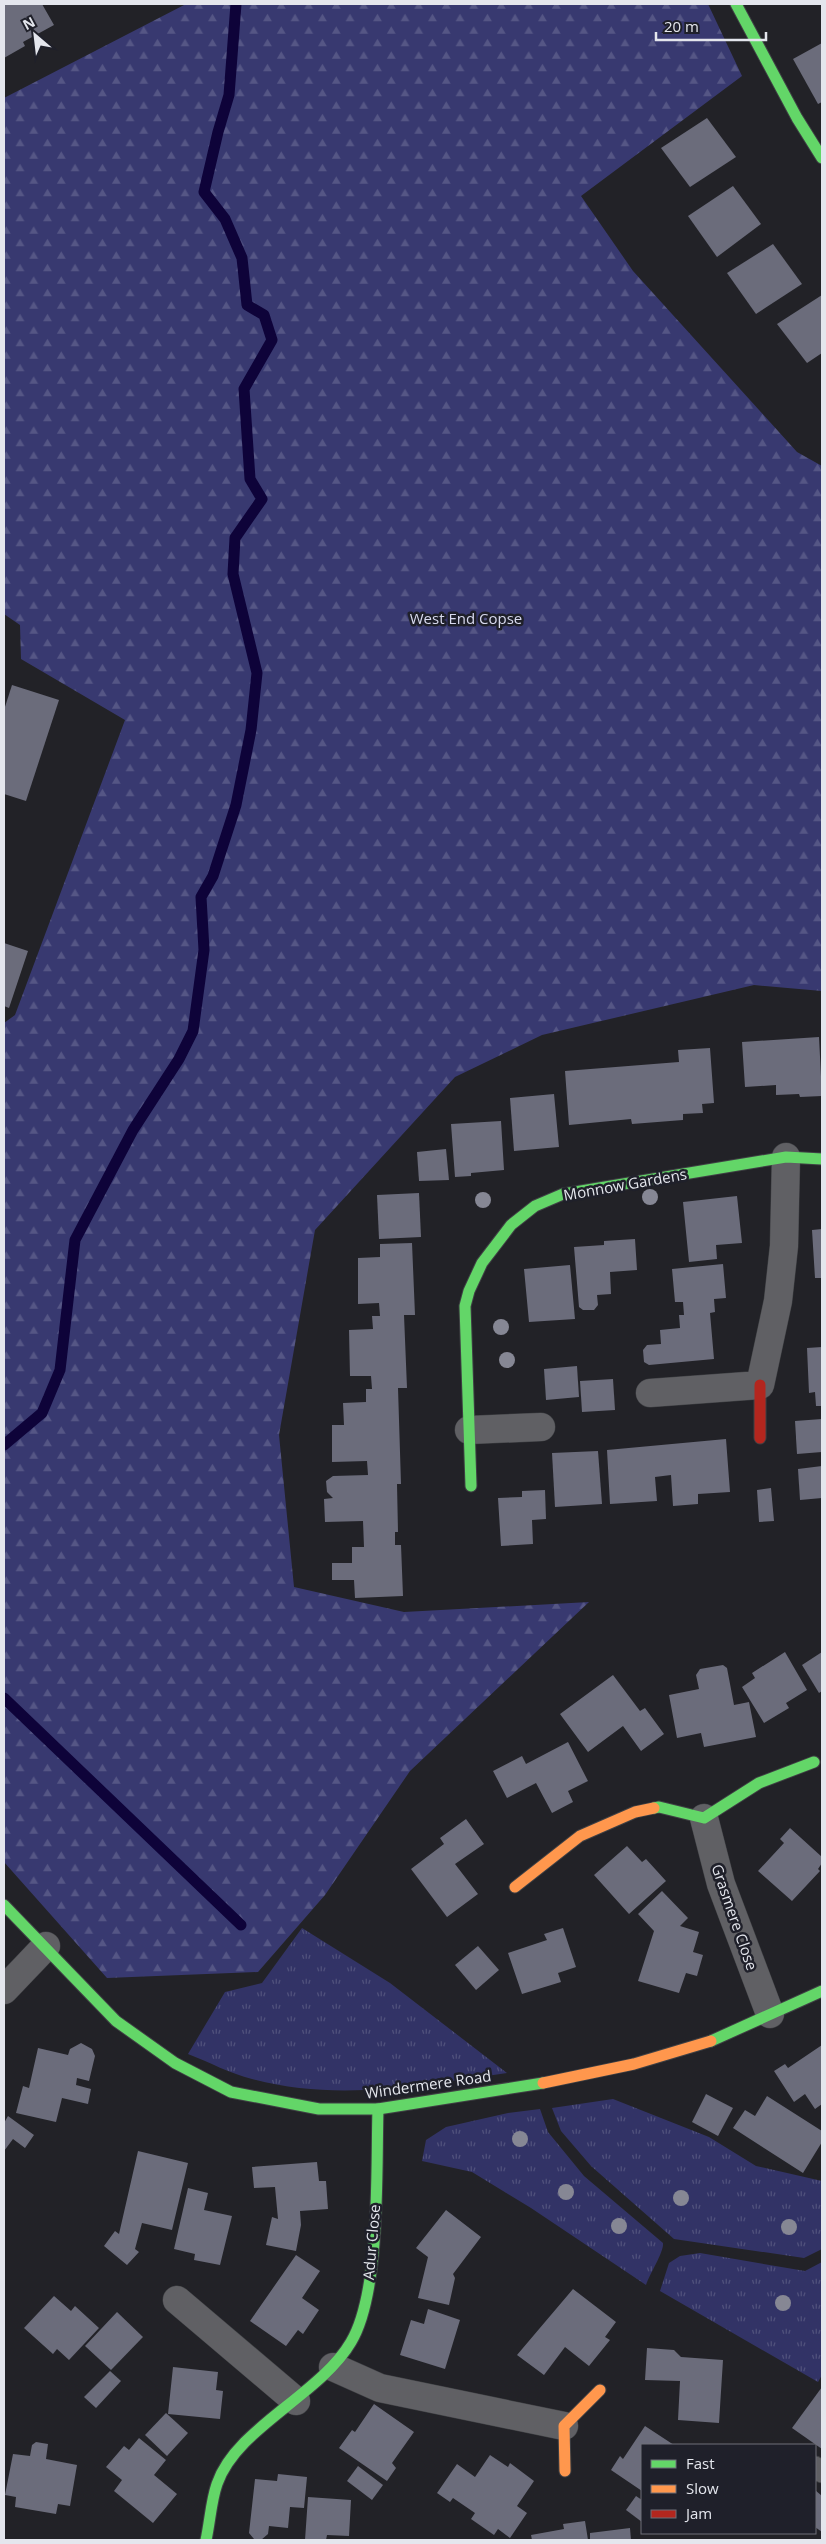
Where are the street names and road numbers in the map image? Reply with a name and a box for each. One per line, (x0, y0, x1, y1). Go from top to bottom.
street label: Monnow Gardens (562, 1163, 688, 1205)
street label: Grasmere Close (707, 1861, 763, 1973)
street label: Windermere Road (364, 2065, 492, 2103)
street label: Adur Close (358, 2203, 384, 2281)

